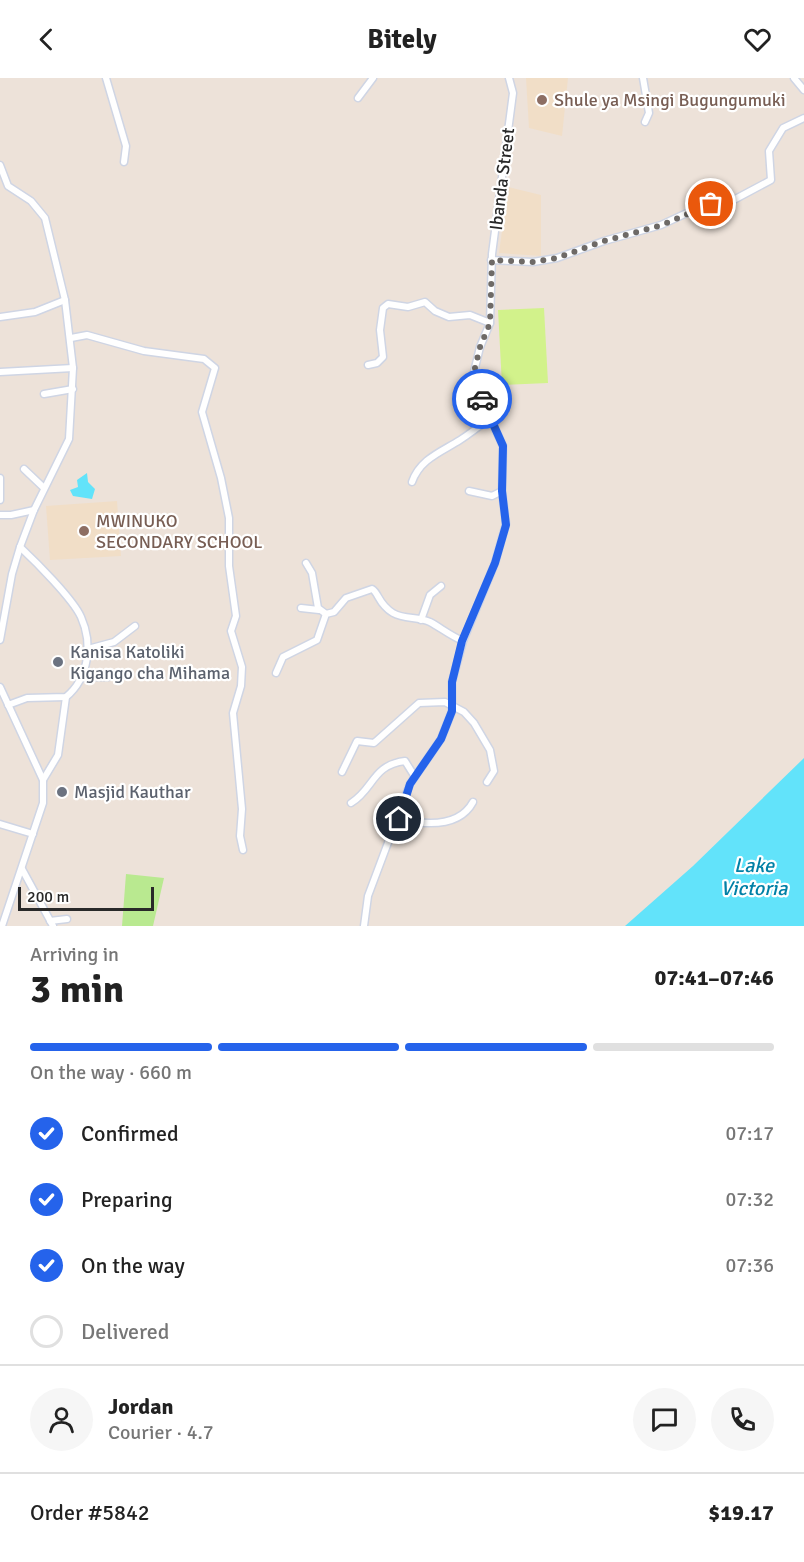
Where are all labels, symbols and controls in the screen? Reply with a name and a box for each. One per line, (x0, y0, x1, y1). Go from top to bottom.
icon: back (30, 23, 63, 56)
text: Bitely (367, 23, 437, 56)
icon: heart (741, 23, 774, 56)
place label: Shule ya Msingi Bugungumuki (554, 89, 786, 111)
marker: Shule ya Msingi Bugungumuki (535, 93, 549, 107)
street label: Ibanda Street (485, 126, 519, 232)
pin (685, 178, 736, 229)
icon: bag (694, 187, 727, 220)
courier (452, 369, 512, 429)
icon: car (466, 383, 499, 416)
place label: MWINUKO SECONDARY SCHOOL (96, 510, 263, 553)
marker: MWINUKO SECONDARY SCHOOL (77, 524, 91, 538)
place label: Kanisa Katoliki Kigango cha Mihama (70, 641, 230, 684)
marker: Kanisa Katoliki Kigango cha Mihama (51, 655, 65, 669)
place label: Masjid Kauthar (74, 781, 191, 803)
marker: Masjid Kauthar (55, 785, 69, 799)
pin (373, 793, 424, 844)
icon: home (382, 802, 415, 835)
water label: Lake Victoria (721, 853, 788, 901)
scale bar (18, 884, 154, 911)
text: 200 m (27, 887, 69, 907)
text: Arriving in (30, 942, 119, 967)
text: 07:41–07:46 (655, 964, 774, 991)
text: 3 min (30, 965, 124, 1013)
text: On the way · 660 m (30, 1060, 192, 1085)
icon: check (30, 1117, 63, 1150)
text: Confirmed (81, 1120, 179, 1147)
text: 07:17 (725, 1121, 774, 1146)
icon: check (30, 1183, 63, 1216)
text: Preparing (81, 1186, 173, 1213)
text: 07:32 (725, 1187, 774, 1212)
icon: check (30, 1249, 63, 1282)
text: On the way (81, 1252, 185, 1279)
text: 07:36 (725, 1253, 774, 1278)
text: Delivered (81, 1318, 169, 1345)
button: person (30, 1388, 93, 1451)
button: chat (633, 1388, 696, 1451)
button: phone (711, 1388, 774, 1451)
text: Jordan (108, 1393, 174, 1420)
text: Courier · 4.7 (108, 1420, 214, 1445)
text: Order #5842 (30, 1499, 150, 1526)
text: $19.17 (708, 1499, 774, 1526)

